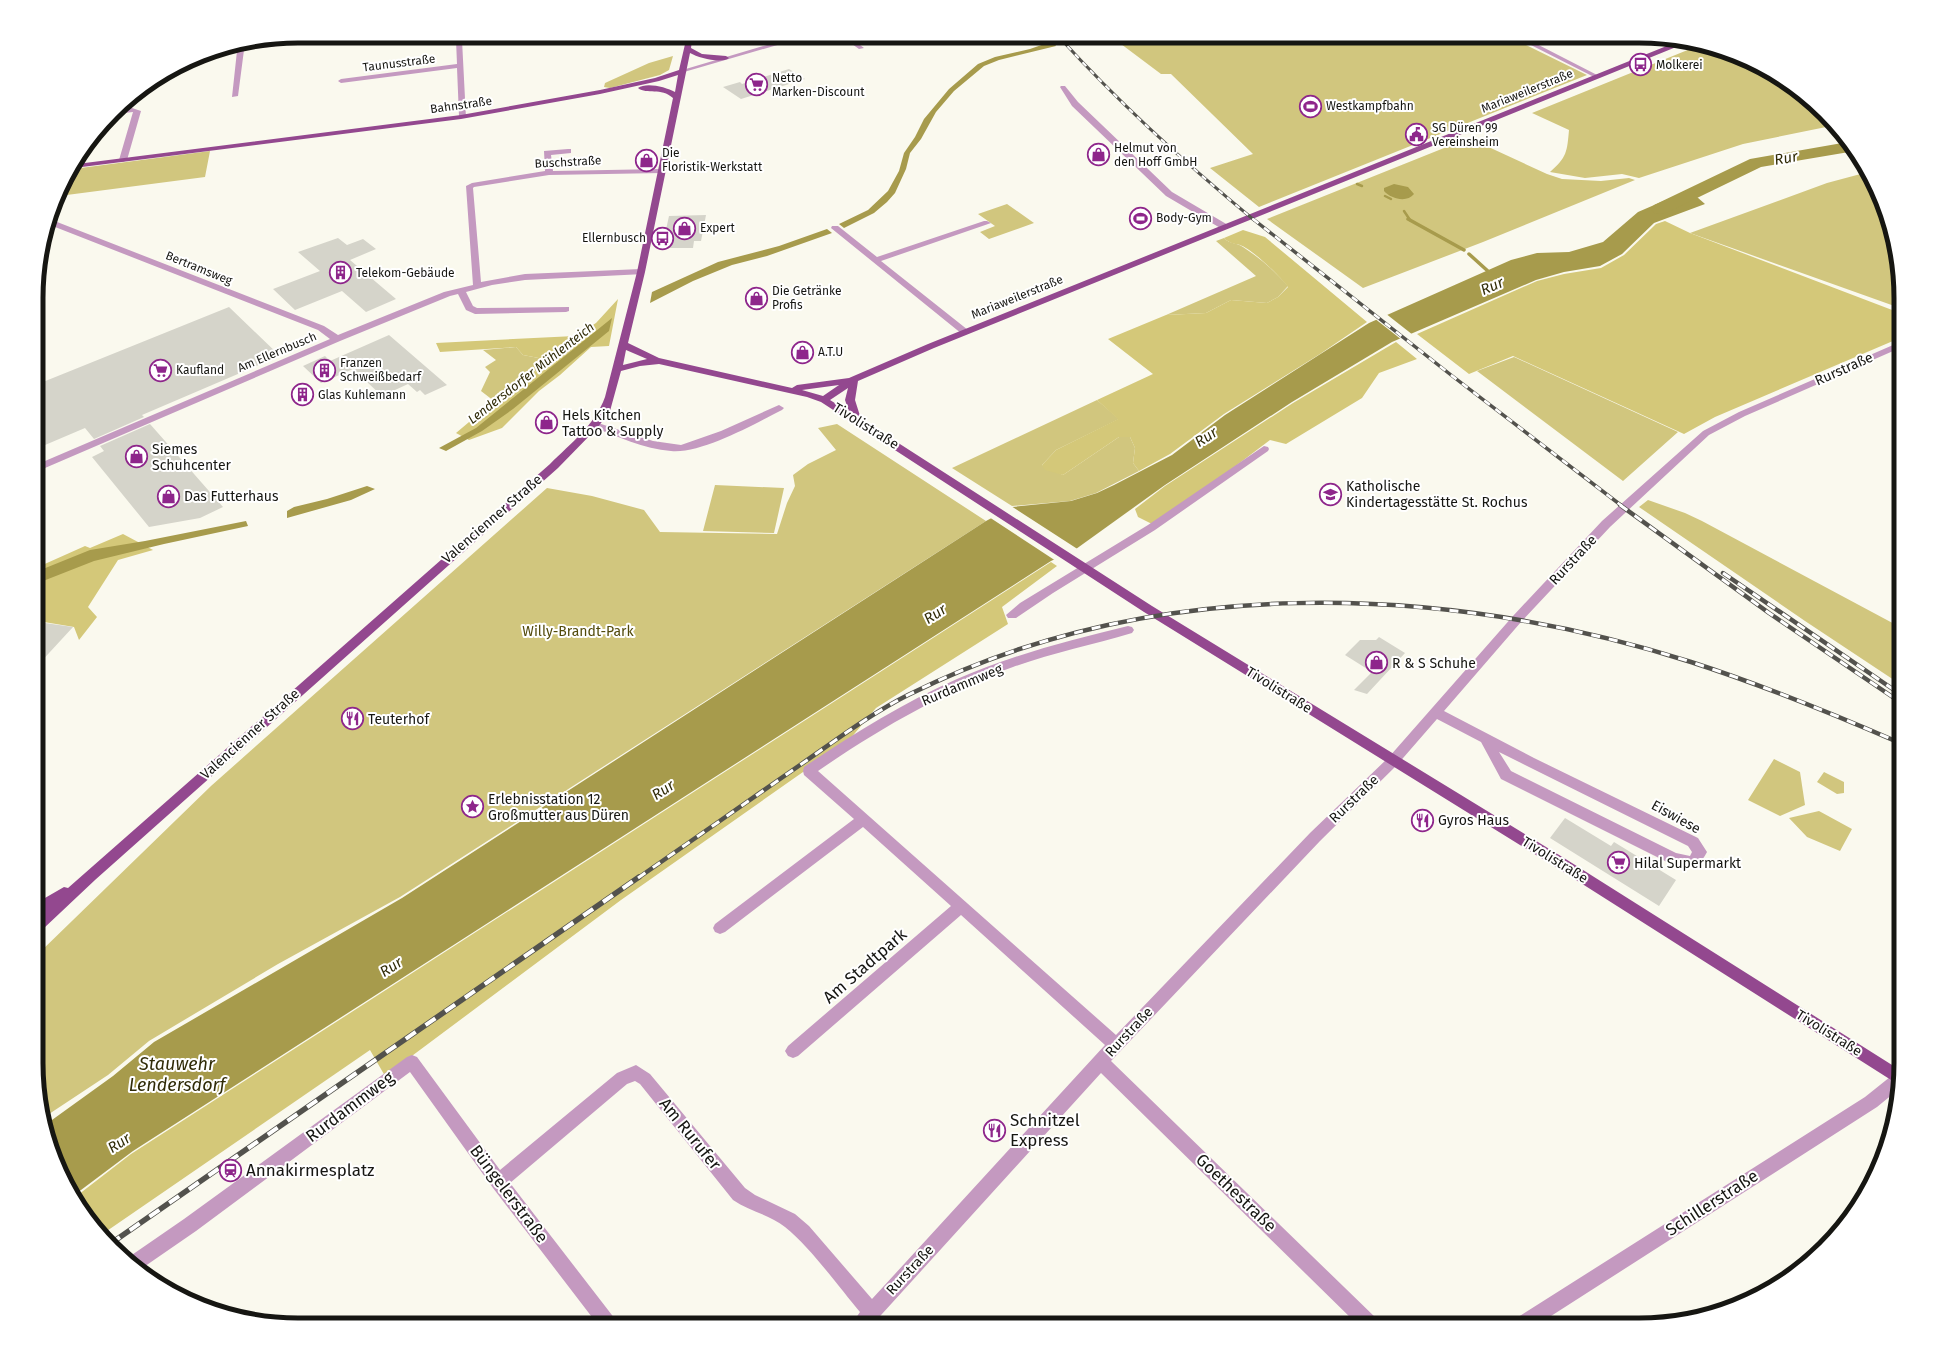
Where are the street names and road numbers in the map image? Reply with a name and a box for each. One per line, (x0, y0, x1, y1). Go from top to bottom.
street label: Taunusstraße (362, 52, 436, 74)
street label: Mariaweilerstraße (1479, 66, 1575, 116)
street label: Bahnstraße (429, 94, 493, 116)
street label: Buschstraße (534, 153, 602, 171)
street label: Bertramsweg (164, 248, 235, 288)
street label: Mariaweilerstraße (969, 272, 1065, 322)
street label: Am Ellernbusch (235, 329, 319, 375)
street label: Rurstraße (1812, 349, 1876, 389)
street label: Tivolistraße (830, 399, 902, 453)
street label: Valencienner Straße (438, 471, 546, 567)
street label: Rurstraße (1546, 532, 1600, 588)
street label: Rurdammweg (919, 660, 1006, 710)
street label: Tivolistraße (1243, 663, 1315, 717)
street label: Valencienner Straße (197, 685, 303, 783)
street label: Rurstraße (1326, 771, 1382, 827)
street label: Eiswiese (1648, 797, 1704, 837)
street label: Tivolistraße (1519, 833, 1591, 887)
street label: Am Stadtpark (819, 924, 911, 1008)
street label: Rurstraße (1102, 1004, 1156, 1060)
street label: Tivolistraße (1793, 1006, 1865, 1060)
street label: Rurdammweg (302, 1067, 398, 1147)
street label: Am Rurufer (655, 1094, 726, 1175)
street label: Büngelerstraße (465, 1141, 553, 1247)
street label: Goethestraße (1191, 1149, 1281, 1237)
street label: Schillerstraße (1662, 1165, 1762, 1241)
street label: Rurstraße (883, 1242, 937, 1298)

